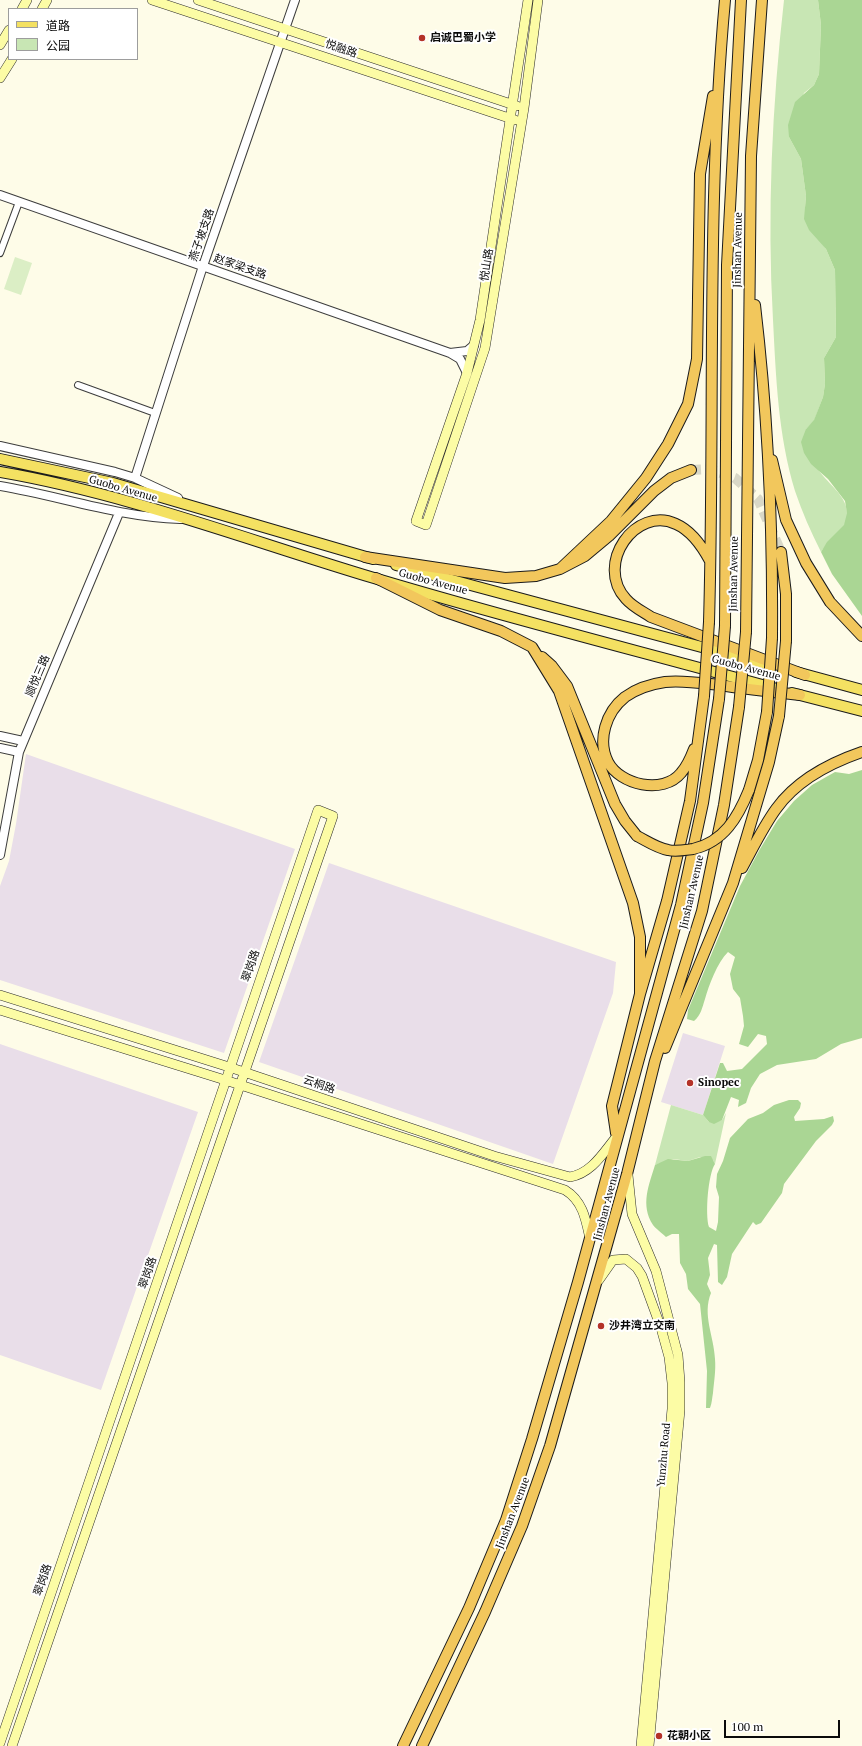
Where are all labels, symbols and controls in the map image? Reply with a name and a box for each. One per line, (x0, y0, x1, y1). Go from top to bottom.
legend (8, 8, 138, 60)
text: 道路 (46, 18, 70, 33)
place label: 启诚巴蜀小学 (430, 31, 496, 45)
marker: 启诚巴蜀小学 (417, 33, 427, 43)
street label: 悦融路 (323, 37, 359, 61)
text: 公园 (46, 38, 70, 53)
street label: 燕子坡支路 (187, 207, 217, 263)
street label: Jinshan Avenue (731, 212, 745, 288)
street label: 悦山路 (478, 248, 496, 282)
street label: 赵家梁支路 (212, 252, 268, 282)
street label: Guobo Avenue (87, 473, 159, 505)
street label: Jinshan Avenue (727, 536, 741, 612)
street label: Guobo Avenue (397, 566, 469, 598)
street label: Guobo Avenue (710, 652, 782, 684)
street label: 顺悦三路 (23, 653, 53, 699)
street label: Jinshan Avenue (677, 854, 707, 930)
street label: 翠岗路 (239, 948, 263, 984)
street label: 云桐路 (301, 1073, 337, 1097)
place label: Sinopec (698, 1076, 739, 1090)
marker: Sinopec (685, 1078, 695, 1088)
street label: Jinshan Avenue (591, 1166, 623, 1242)
street label: 翠岗路 (136, 1255, 160, 1291)
place label: 沙井湾立交南 (609, 1319, 675, 1333)
marker: 沙井湾立交南 (596, 1321, 606, 1331)
street label: Yunzhu Road (655, 1422, 673, 1488)
street label: Jinshan Avenue (493, 1475, 533, 1551)
street label: 翠岗路 (31, 1562, 55, 1598)
scale bar (726, 1712, 842, 1738)
text: 100 m (731, 1719, 763, 1734)
place label: 花朝小区 (667, 1729, 711, 1743)
marker: 花朝小区 (654, 1731, 664, 1741)

